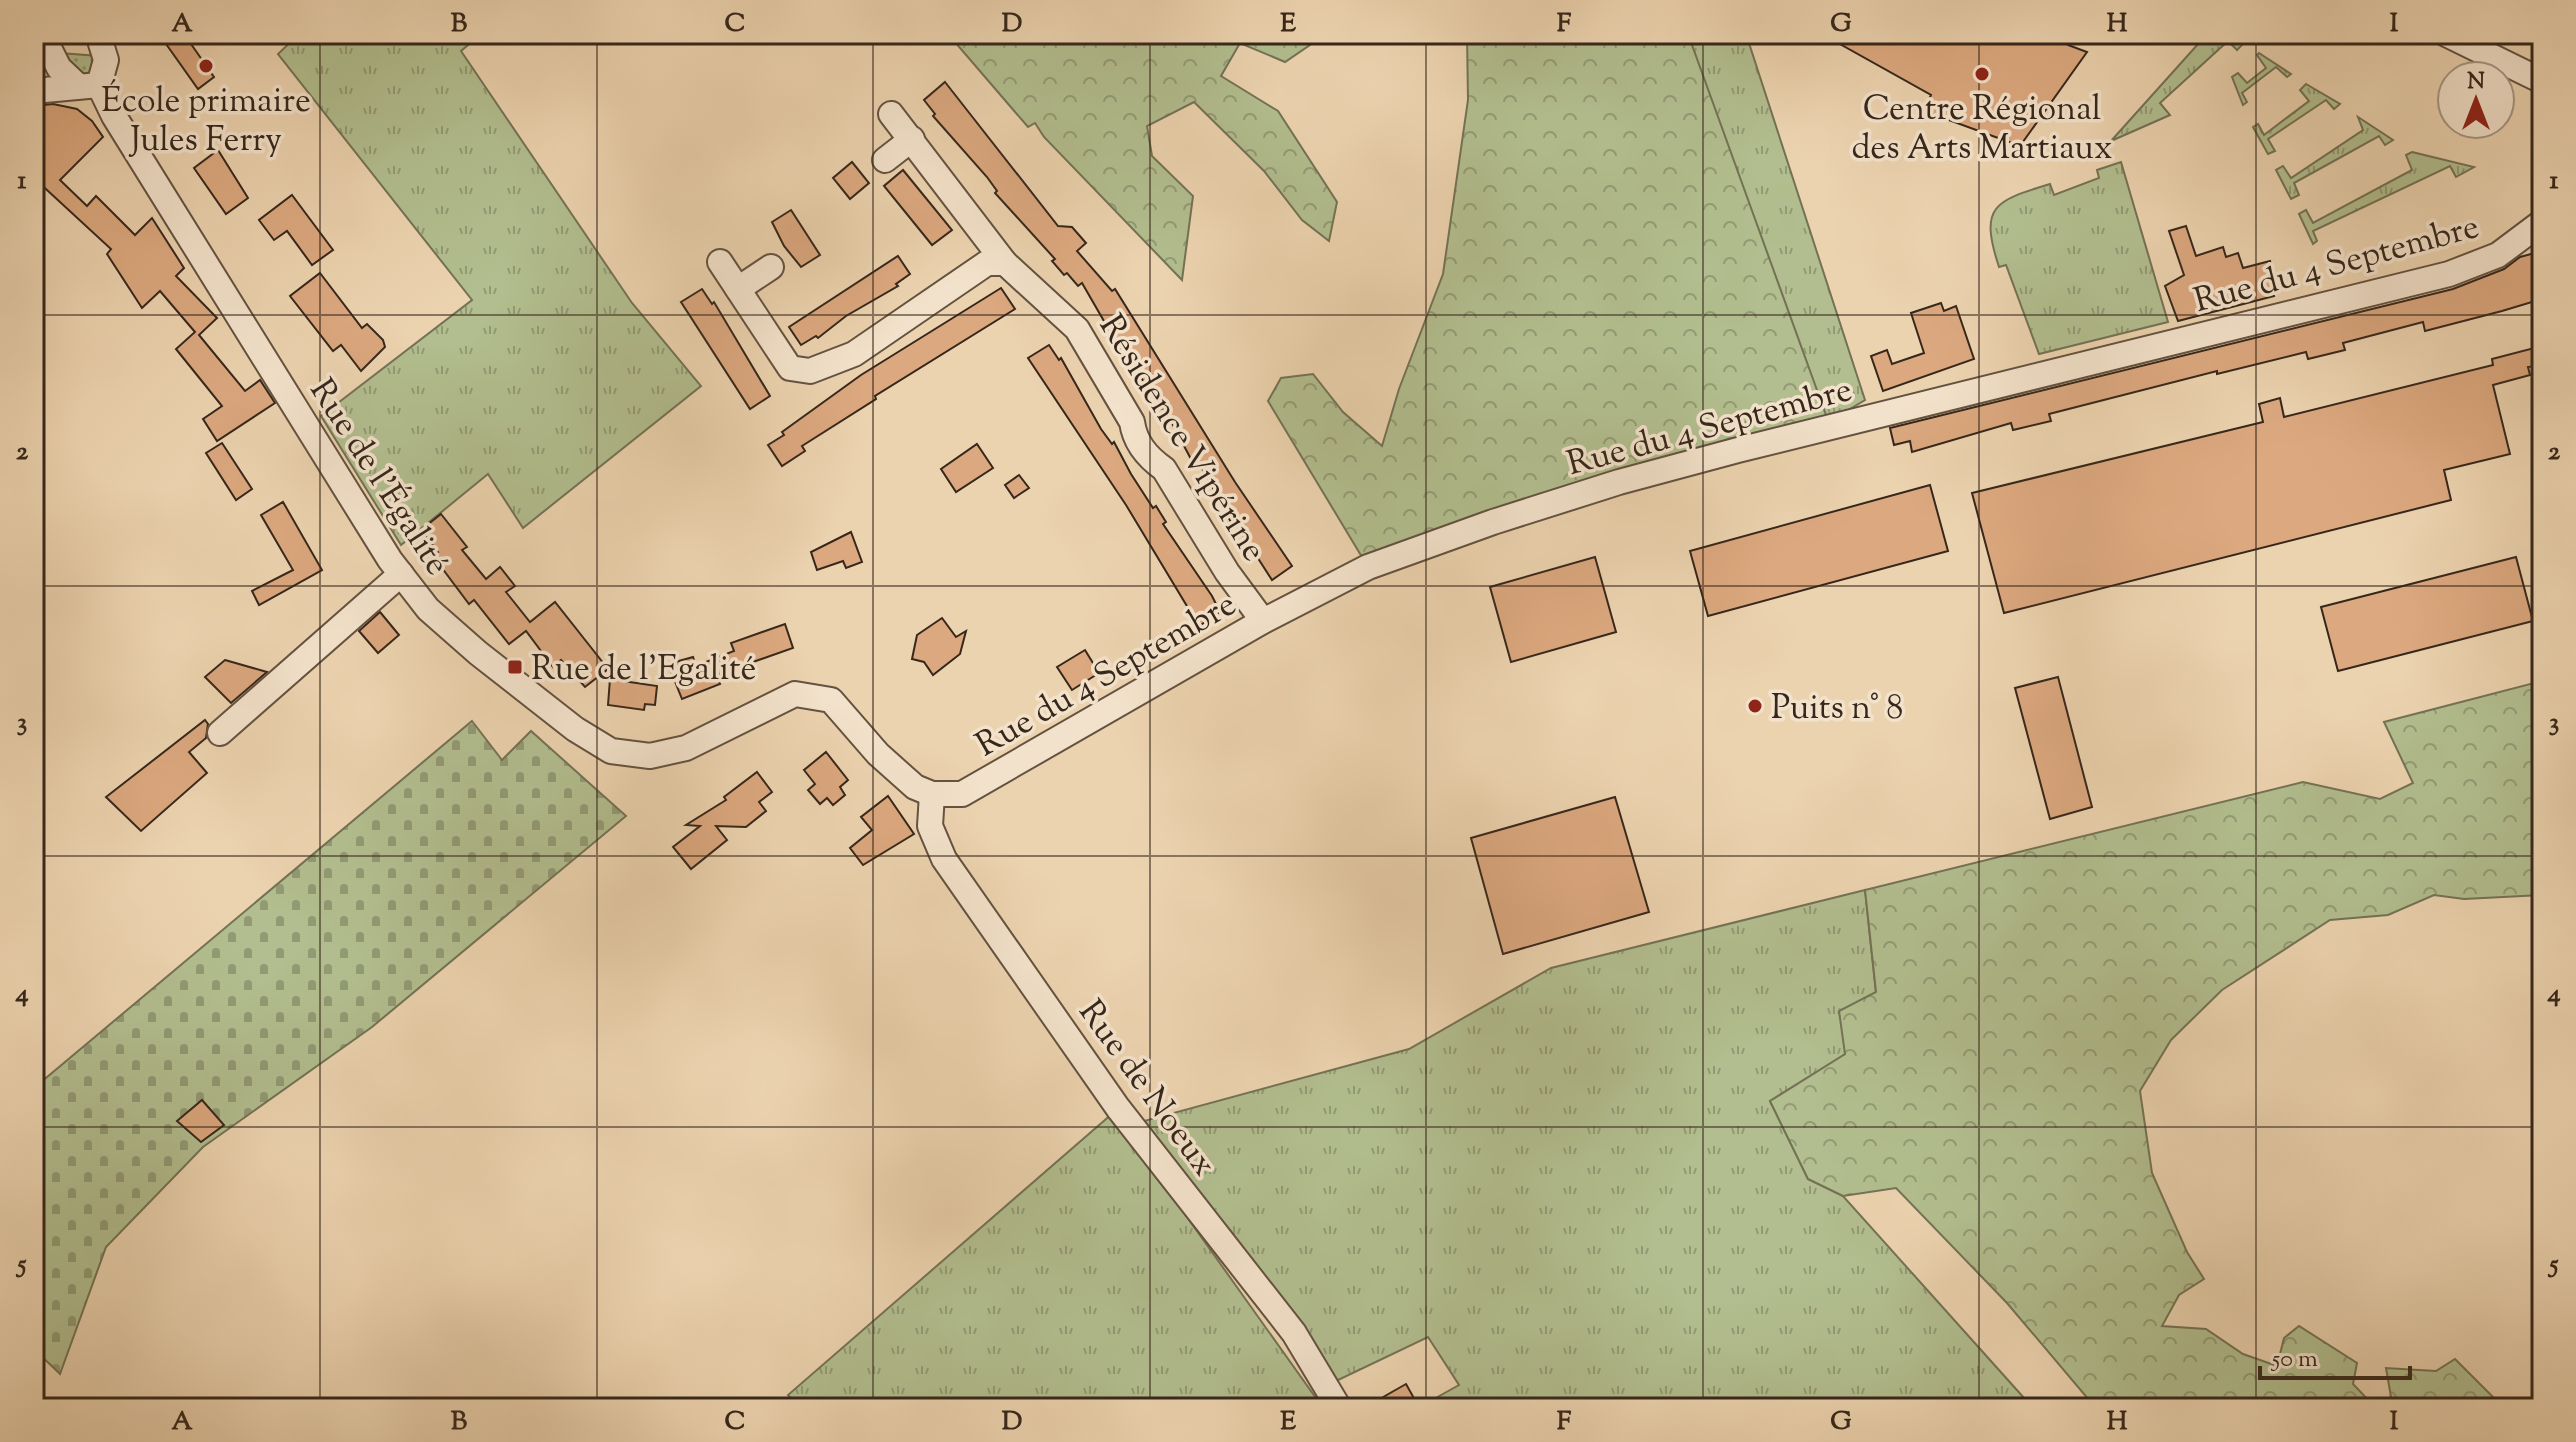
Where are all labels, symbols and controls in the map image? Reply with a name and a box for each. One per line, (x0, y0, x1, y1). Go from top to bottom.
text: A (171, 6, 193, 43)
text: B (451, 6, 468, 43)
text: C (725, 6, 745, 43)
text: D (1002, 6, 1022, 43)
text: E (1280, 6, 1296, 43)
text: F (1557, 6, 1572, 43)
text: G (1830, 6, 1852, 43)
text: H (2107, 6, 2128, 43)
text: I (2390, 6, 2399, 43)
marker: École primaire Jules Ferry (197, 57, 215, 75)
north arrow (2436, 60, 2516, 140)
marker: Centre Régional des Arts Martiaux (1973, 65, 1991, 83)
text: N (2467, 67, 2485, 99)
place label: École primaire Jules Ferry (101, 78, 311, 166)
place label: Centre Régional des Arts Martiaux (1851, 86, 2113, 174)
text: 1 (18, 163, 27, 200)
text: 1 (2550, 163, 2559, 200)
street label: Rue du 4 Septembre (2189, 204, 2485, 327)
street label: Résidence Vipérine (1085, 306, 1277, 572)
street label: Rue du 4 Septembre (1562, 367, 1858, 490)
street label: Rue de l'Égalité (296, 370, 460, 586)
text: 2 (16, 434, 29, 471)
text: 2 (2548, 434, 2561, 471)
street label: Rue du 4 Septembre (968, 582, 1246, 771)
place label: Rue de l'Egalité (531, 646, 756, 695)
marker: Rue de l'Egalité (506, 658, 524, 676)
place label: Puits n° 8 (1771, 685, 1903, 734)
marker: Puits n° 8 (1746, 697, 1764, 715)
text: 3 (17, 705, 27, 742)
text: 3 (2549, 705, 2559, 742)
text: 4 (14, 976, 29, 1013)
text: 4 (2546, 976, 2561, 1013)
street label: Rue de Noeux (1065, 991, 1227, 1187)
text: 5 (16, 1247, 27, 1284)
text: 5 (2548, 1247, 2559, 1284)
scale bar (2260, 1330, 2410, 1380)
text: 50 m (2270, 1343, 2318, 1377)
text: A (171, 1404, 193, 1441)
text: B (451, 1404, 468, 1441)
text: C (725, 1404, 745, 1441)
text: D (1002, 1404, 1022, 1441)
text: E (1280, 1404, 1296, 1441)
text: F (1557, 1404, 1572, 1441)
text: G (1830, 1404, 1852, 1441)
text: H (2107, 1404, 2128, 1441)
text: I (2390, 1404, 2399, 1441)

